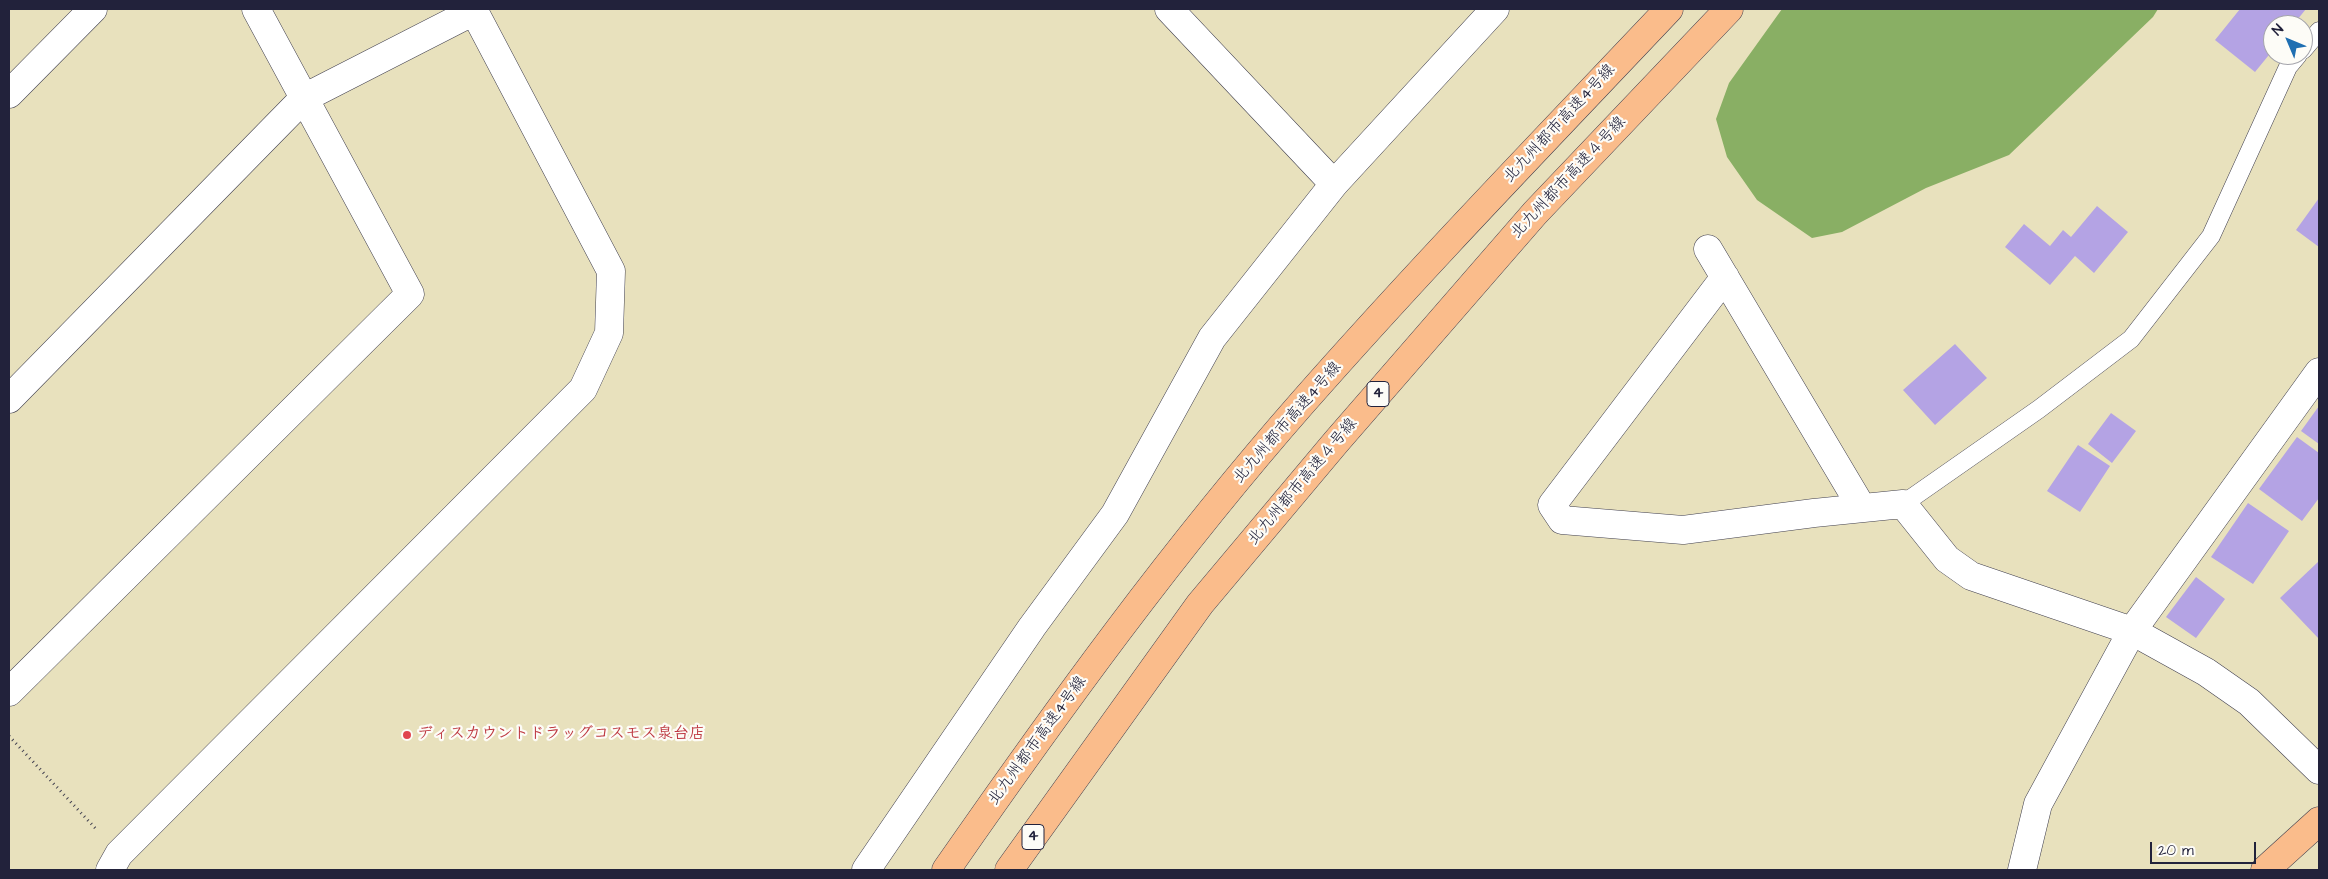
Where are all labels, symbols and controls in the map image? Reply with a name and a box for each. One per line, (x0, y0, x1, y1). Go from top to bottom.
north arrow (2263, 15, 2313, 65)
text: N (2268, 20, 2288, 40)
street label: 北九州都市高速4号線 (1500, 61, 1620, 187)
street label: 北九州都市高速４号線 (1507, 113, 1631, 243)
street label: 北九州都市高速4号線 (1230, 358, 1346, 488)
road number: 4 (1367, 382, 1389, 406)
street label: 北九州都市高速４号線 (1244, 415, 1362, 549)
street label: 北九州都市高速4号線 (985, 673, 1091, 809)
place label: ディスカウントドラッグコスモス泉台店 (417, 725, 705, 745)
marker: ディスカウントドラッグコスモス泉台店 (401, 729, 413, 741)
road number: 4 (1022, 824, 1044, 850)
scale bar (2153, 832, 2259, 864)
text: 20 m (2158, 840, 2194, 861)

